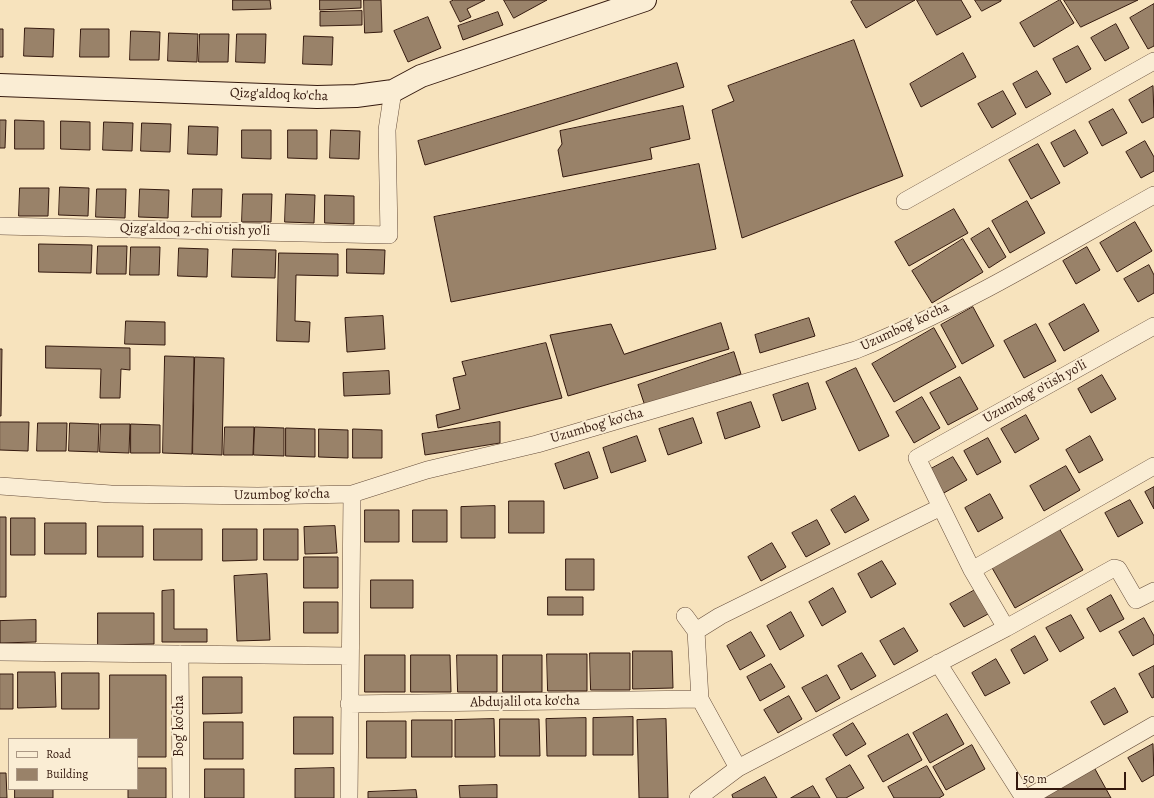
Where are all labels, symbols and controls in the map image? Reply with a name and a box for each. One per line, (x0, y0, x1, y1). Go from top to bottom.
street label: Qizg'aldoq ko'cha (229, 85, 329, 105)
street label: Qizg'aldoq 2-chi o'tish yo'li (120, 220, 270, 240)
street label: Uzumbog' ko'cha (858, 299, 952, 355)
street label: Uzumbog' o'tish yo'li (980, 357, 1090, 427)
street label: Uzumbog' ko'cha (549, 405, 645, 447)
street label: Uzumbog' ko'cha (234, 486, 330, 504)
street label: Abdujalil ota ko'cha (470, 693, 580, 711)
street label: Bog' ko'cha (172, 695, 188, 757)
legend (8, 738, 138, 790)
text: Road (46, 746, 71, 762)
scale bar (1018, 764, 1128, 790)
text: Building (46, 766, 88, 782)
text: 50 m (1023, 771, 1047, 787)

